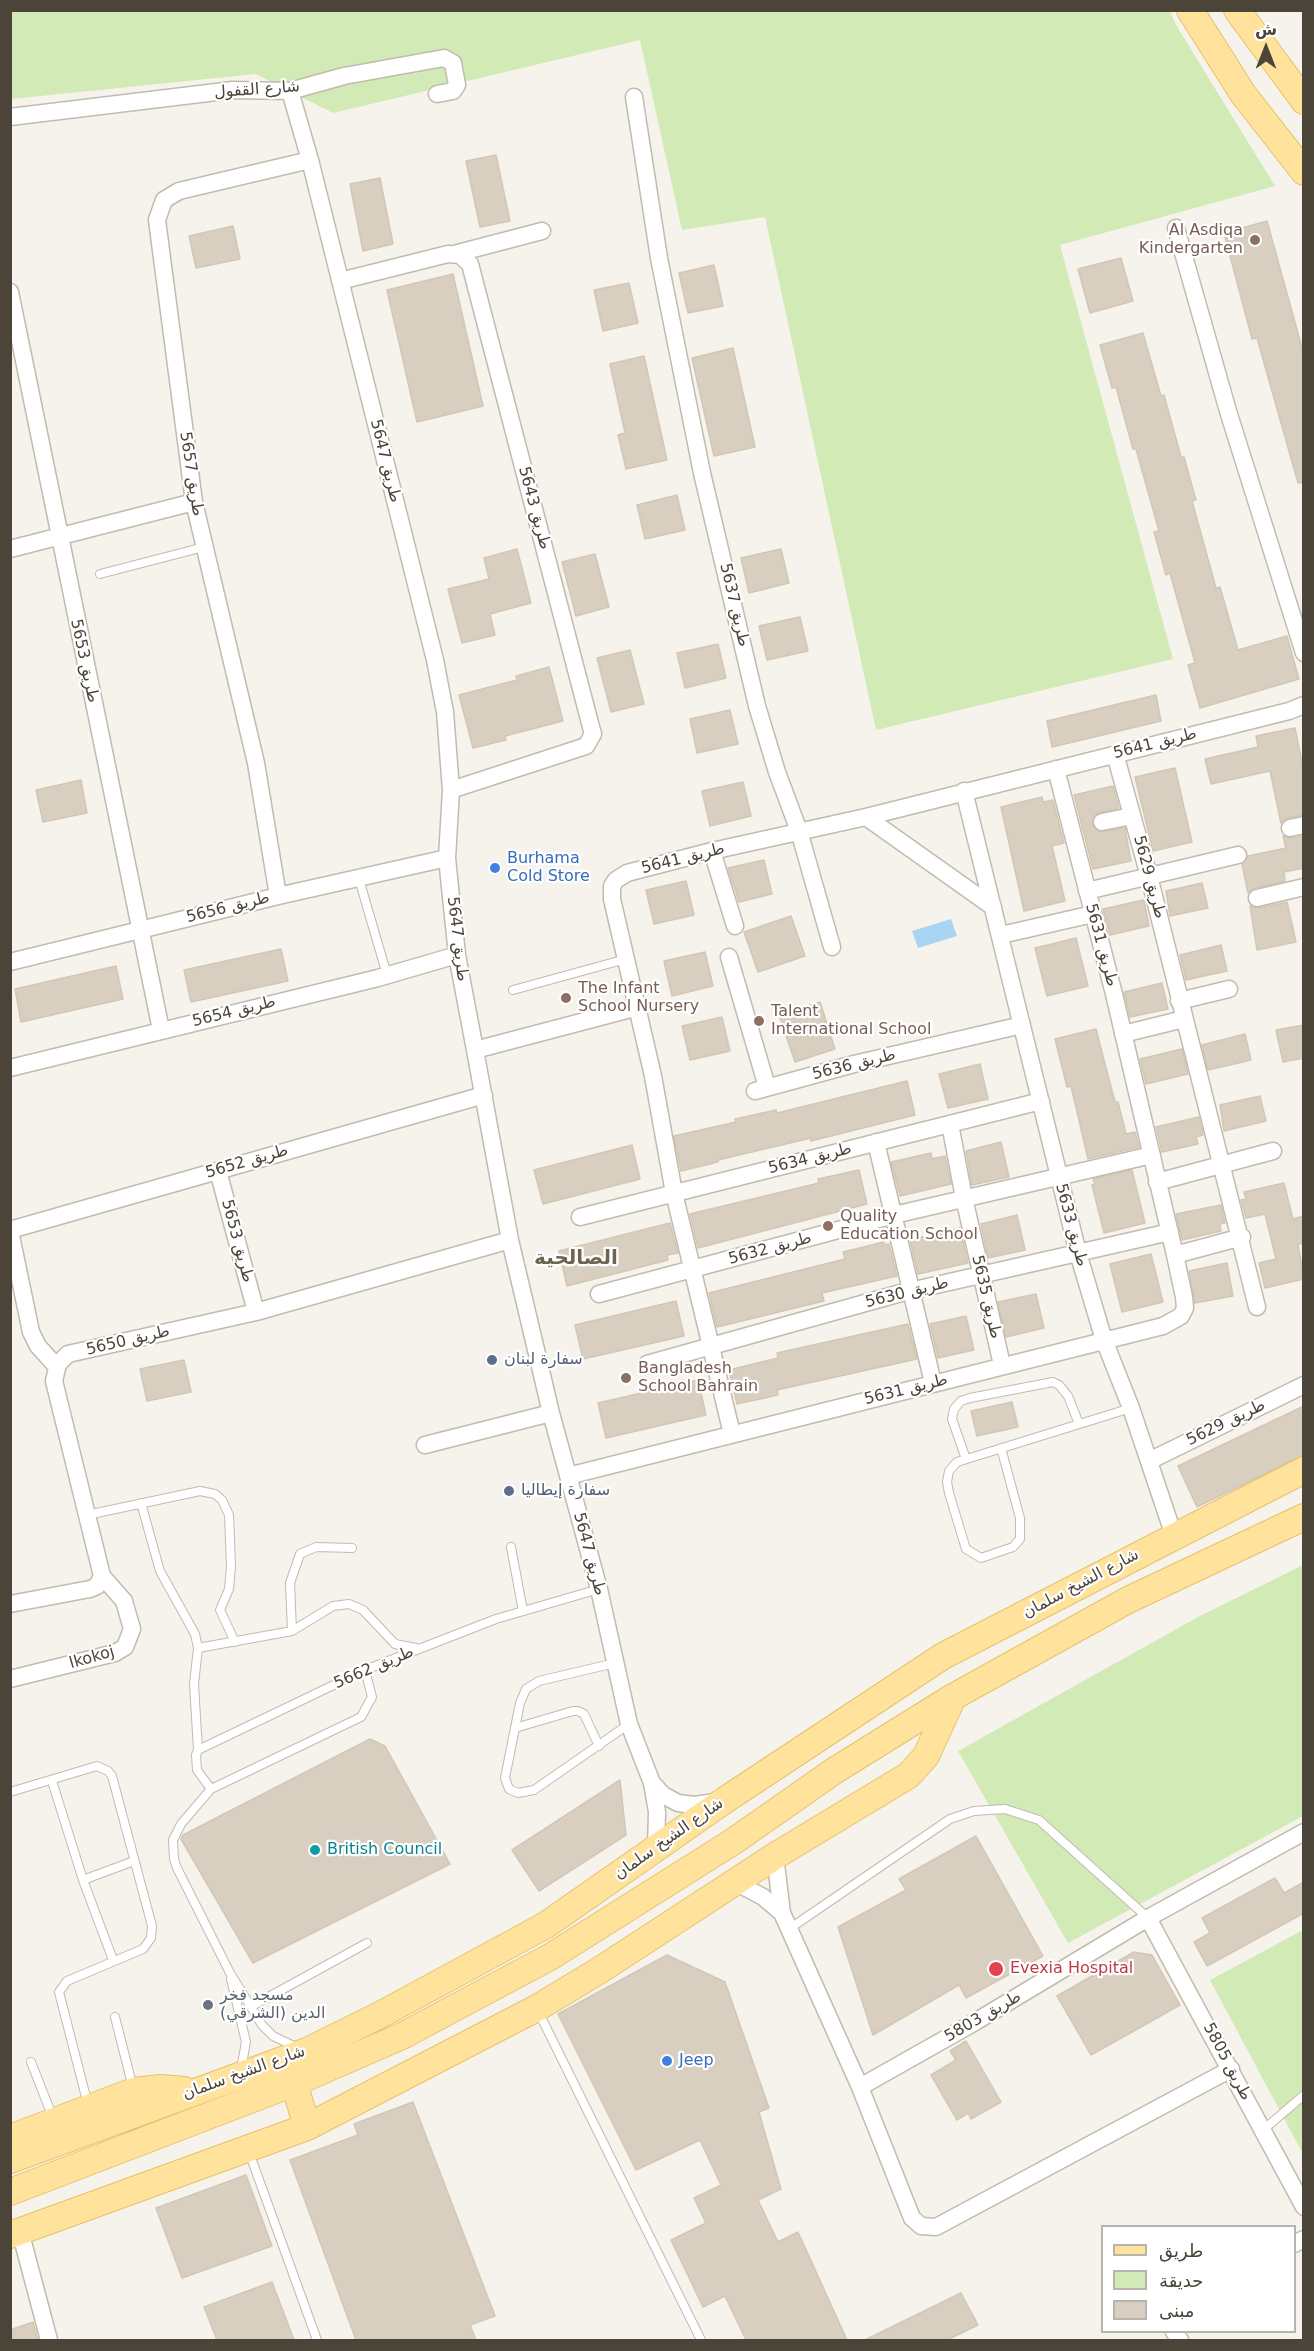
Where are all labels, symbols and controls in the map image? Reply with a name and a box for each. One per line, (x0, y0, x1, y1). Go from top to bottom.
north arrow (1236, 18, 1296, 78)
text: ش (1255, 20, 1277, 39)
street label: شارع القفول (213, 77, 301, 103)
place label: Al Asdiqa Kindergarten (1139, 221, 1243, 259)
marker: Al Asdiqa Kindergarten (1248, 233, 1262, 247)
street label: طريق 5647 (365, 417, 405, 505)
street label: طريق 5657 (175, 430, 207, 518)
street label: طريق 5643 (514, 464, 554, 552)
street label: طريق 5637 (715, 561, 753, 649)
street label: طريق 5653 (66, 617, 102, 705)
street label: طريق 5641 (1111, 724, 1199, 764)
street label: طريق 5629 (1129, 833, 1169, 921)
street label: طريق 5641 (639, 839, 727, 879)
place label: Burhama Cold Store (507, 849, 590, 887)
marker: Burhama Cold Store (488, 861, 502, 875)
street label: طريق 5656 (184, 888, 272, 928)
street label: طريق 5647 (442, 896, 472, 982)
street label: طريق 5631 (1081, 901, 1121, 989)
place label: The Infant School Nursery (578, 979, 699, 1017)
marker: The Infant School Nursery (559, 991, 573, 1005)
street label: طريق 5654 (190, 992, 278, 1032)
place label: Talent International School (771, 1002, 931, 1040)
marker: Talent International School (752, 1014, 766, 1028)
street label: طريق 5636 (810, 1045, 898, 1085)
street label: طريق 5634 (766, 1139, 854, 1179)
street label: طريق 5652 (203, 1141, 291, 1183)
street label: طريق 5633 (1051, 1181, 1091, 1269)
street label: طريق 5653 (217, 1197, 257, 1285)
place label: Quality Education School (840, 1207, 978, 1245)
marker: Quality Education School (821, 1219, 835, 1233)
street label: طريق 5632 (726, 1229, 814, 1269)
district label: الصالحية (534, 1247, 618, 1271)
street label: طريق 5635 (967, 1253, 1005, 1341)
street label: طريق 5630 (863, 1273, 951, 1313)
street label: طريق 5650 (84, 1322, 172, 1360)
place label: سفارة لبنان (504, 1350, 583, 1370)
marker: سفارة لبنان (485, 1353, 499, 1367)
place label: Bangladesh School Bahrain (638, 1359, 758, 1397)
street label: طريق 5631 (862, 1370, 950, 1410)
marker: Bangladesh School Bahrain (619, 1371, 633, 1385)
street label: طريق 5629 (1184, 1396, 1268, 1450)
place label: سفارة إيطاليا (521, 1481, 610, 1501)
marker: سفارة إيطاليا (502, 1484, 516, 1498)
street label: طريق 5647 (569, 1510, 609, 1598)
street label: شارع الشيخ سلمان (1020, 1545, 1142, 1623)
street label: lkokoj (67, 1642, 117, 1674)
street label: طريق 5662 (331, 1643, 417, 1693)
street label: شارع الشيخ سلمان (611, 1794, 727, 1884)
place label: British Council (327, 1840, 442, 1860)
marker: British Council (308, 1843, 322, 1857)
place label: Evexia Hospital (1010, 1959, 1133, 1979)
marker: Evexia Hospital (987, 1960, 1005, 1978)
place label: مسجد فخر الدين (الشرقي) (220, 1986, 325, 2024)
street label: طريق 5803 (941, 1987, 1025, 2047)
marker: مسجد فخر الدين (الشرقي) (201, 1998, 215, 2012)
street label: طريق 5805 (1199, 2020, 1255, 2104)
street label: شارع الشيخ سلمان (180, 2042, 308, 2104)
place label: Jeep (679, 2051, 714, 2071)
marker: Jeep (660, 2054, 674, 2068)
legend (1101, 2225, 1296, 2333)
text: طريق (1159, 2240, 1203, 2261)
text: حديقة (1159, 2270, 1203, 2291)
text: مبنى (1159, 2300, 1195, 2321)

